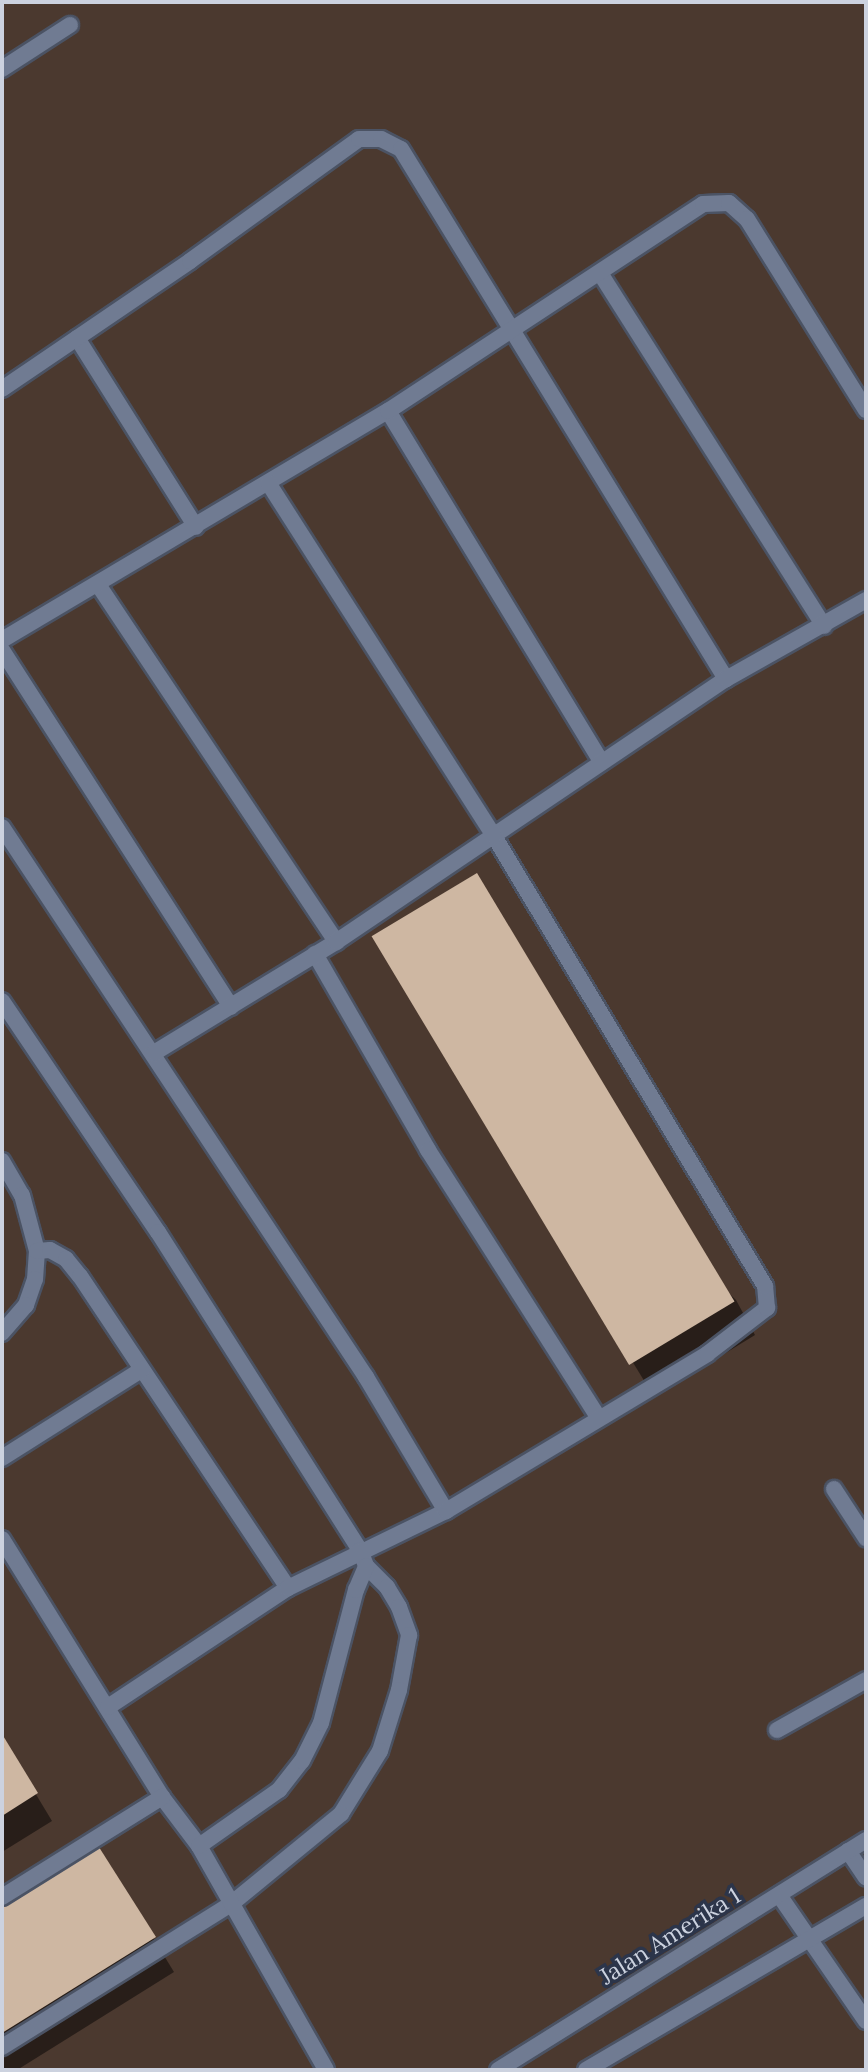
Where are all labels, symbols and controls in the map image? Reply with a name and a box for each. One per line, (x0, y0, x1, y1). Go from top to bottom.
street label: Jalan Amerika 1 (595, 1882, 745, 1990)

